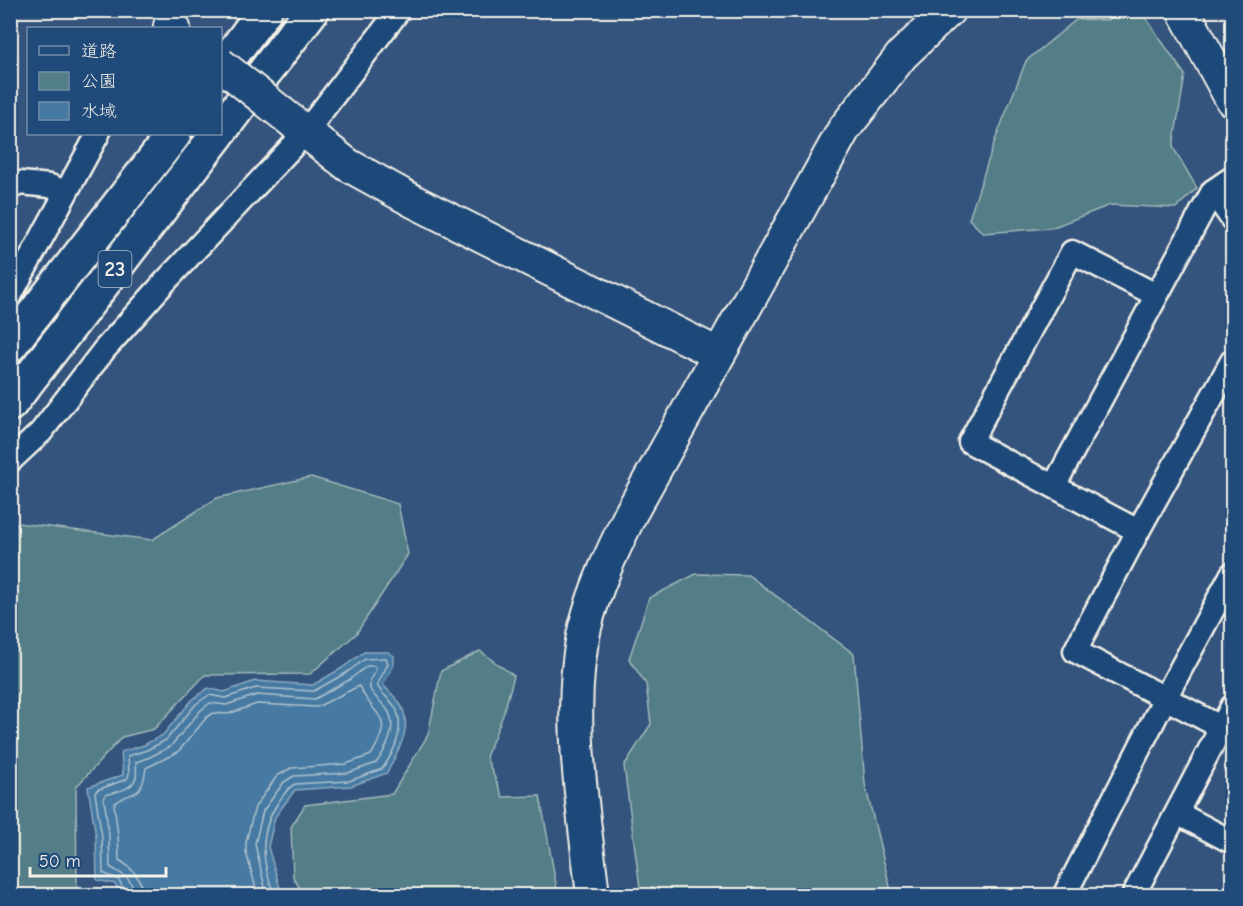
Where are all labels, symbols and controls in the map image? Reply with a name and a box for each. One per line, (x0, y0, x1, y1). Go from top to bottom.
legend (27, 27, 222, 135)
text: 道路 (81, 41, 117, 62)
text: 公園 (81, 71, 117, 92)
text: 水域 (81, 101, 117, 122)
road number: 23 (98, 251, 132, 287)
scale bar (30, 840, 166, 878)
text: 50 m (39, 851, 81, 872)

